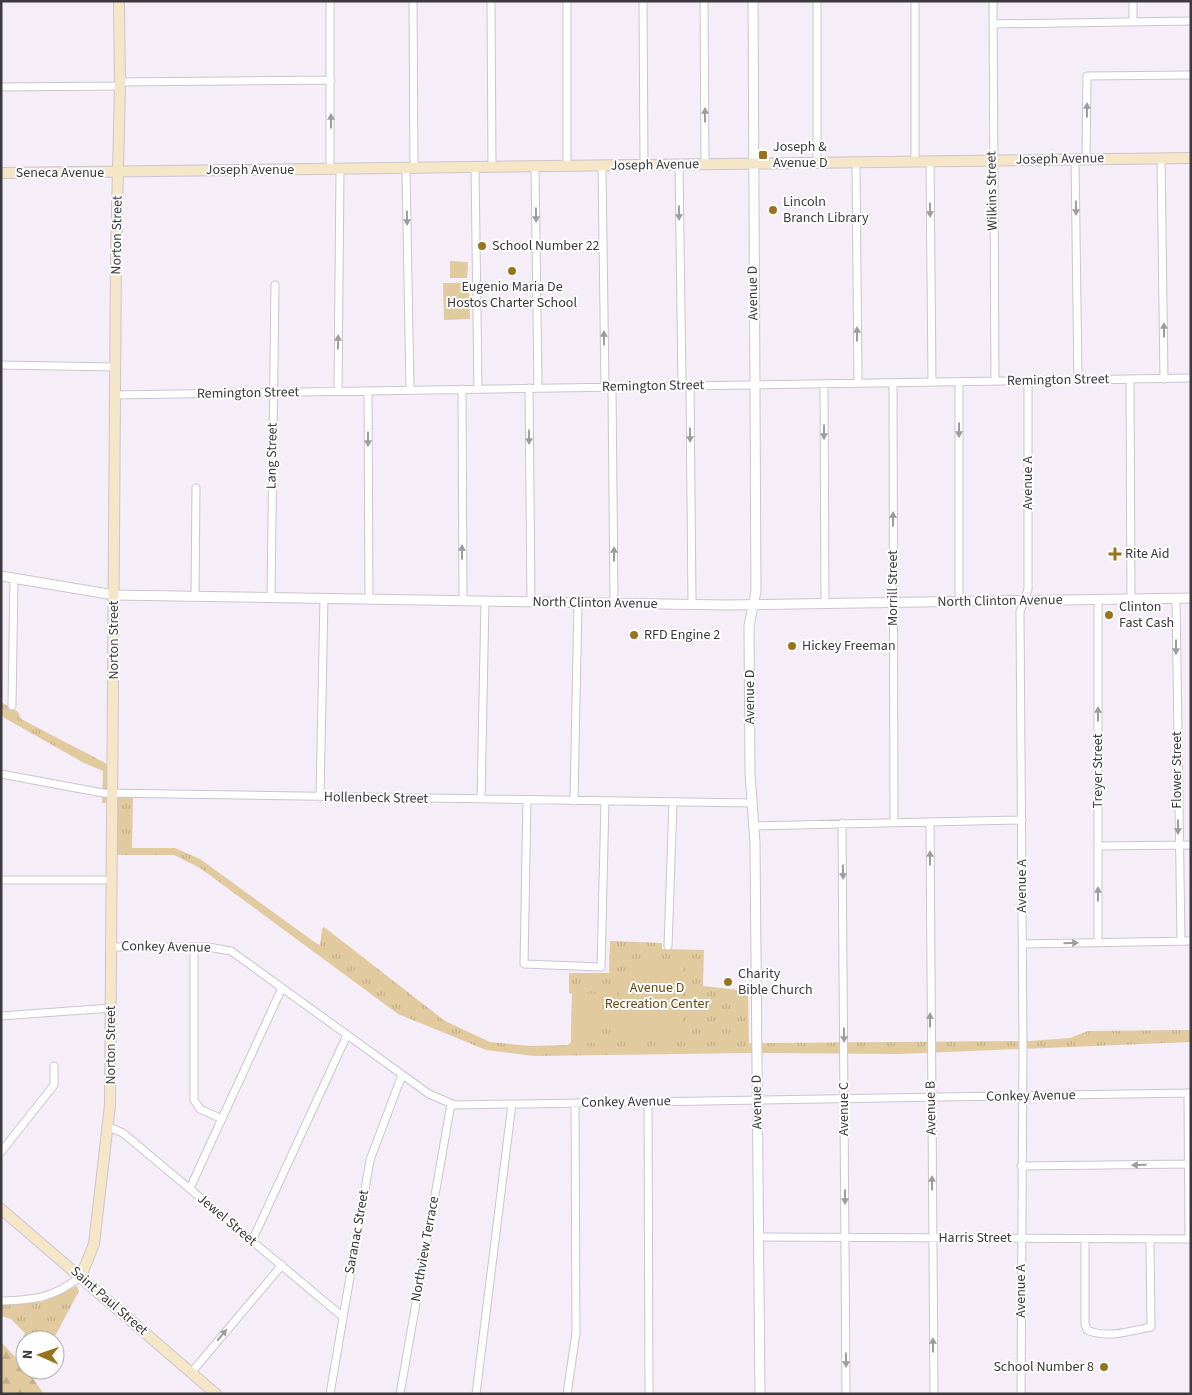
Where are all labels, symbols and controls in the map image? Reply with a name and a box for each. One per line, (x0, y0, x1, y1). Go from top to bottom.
one-way arrow (1083, 102, 1091, 118)
one-way arrow (701, 107, 709, 123)
one-way arrow (327, 113, 335, 129)
place label: Joseph & Avenue D (773, 137, 828, 173)
street label: Joseph Avenue (1016, 148, 1104, 170)
marker: Joseph & Avenue D (757, 149, 769, 161)
street label: Wilkins Street (981, 151, 1003, 231)
street label: Joseph Avenue (611, 154, 699, 176)
street label: Joseph Avenue (206, 160, 294, 180)
street label: Seneca Avenue (16, 163, 104, 183)
place label: Lincoln Branch Library (783, 192, 869, 228)
street label: Norton Street (106, 195, 128, 275)
one-way arrow (1072, 200, 1080, 216)
one-way arrow (927, 202, 935, 218)
marker: Lincoln Branch Library (767, 204, 779, 216)
one-way arrow (676, 205, 684, 221)
one-way arrow (532, 208, 540, 224)
one-way arrow (403, 210, 411, 226)
place label: School Number 22 (492, 236, 600, 256)
marker: School Number 22 (476, 240, 488, 252)
marker: Eugenio Maria De Hostos Charter School (506, 265, 518, 277)
street label: Avenue D (743, 266, 763, 320)
place label: Eugenio Maria De Hostos Charter School (447, 277, 577, 313)
one-way arrow (1160, 322, 1168, 338)
one-way arrow (853, 326, 861, 342)
one-way arrow (600, 330, 608, 346)
one-way arrow (334, 334, 342, 350)
street label: Remington Street (1007, 369, 1110, 391)
street label: Remington Street (602, 375, 705, 397)
street label: Remington Street (197, 382, 300, 404)
street label: Lang Street (261, 422, 283, 489)
one-way arrow (955, 423, 963, 439)
one-way arrow (820, 425, 828, 441)
one-way arrow (686, 427, 694, 443)
one-way arrow (525, 429, 533, 445)
one-way arrow (364, 432, 372, 448)
street label: Avenue A (1018, 456, 1038, 510)
one-way arrow (889, 510, 897, 526)
one-way arrow (458, 544, 466, 560)
place label: Rite Aid (1125, 544, 1170, 564)
one-way arrow (610, 546, 618, 562)
marker: Rite Aid (1109, 548, 1121, 560)
street label: Morrill Street (883, 550, 903, 626)
street label: North Clinton Avenue (937, 590, 1063, 612)
street label: North Clinton Avenue (532, 592, 658, 614)
place label: Clinton Fast Cash (1119, 597, 1174, 633)
street label: Norton Street (104, 600, 124, 680)
marker: Clinton Fast Cash (1103, 609, 1115, 621)
place label: RFD Engine 2 (644, 625, 720, 645)
marker: RFD Engine 2 (628, 629, 640, 641)
place label: Hickey Freeman (802, 636, 896, 656)
one-way arrow (1172, 639, 1180, 655)
marker: Hickey Freeman (786, 640, 798, 652)
street label: Avenue D (740, 670, 760, 724)
one-way arrow (1094, 706, 1102, 722)
street label: Flower Street (1167, 731, 1187, 809)
street label: Treyer Street (1088, 733, 1108, 808)
street label: Hollenbeck Street (324, 787, 429, 809)
one-way arrow (1174, 819, 1182, 835)
one-way arrow (926, 849, 934, 865)
street label: Avenue A (1012, 859, 1032, 913)
one-way arrow (839, 864, 847, 880)
one-way arrow (1094, 886, 1102, 902)
street label: Conkey Avenue (121, 936, 211, 958)
one-way arrow (1063, 939, 1079, 947)
place label: Charity Bible Church (738, 964, 813, 1000)
marker: Charity Bible Church (722, 976, 734, 988)
park label: Avenue D Recreation Center (605, 978, 709, 1014)
street label: Norton Street (101, 1005, 121, 1085)
one-way arrow (926, 1012, 934, 1028)
one-way arrow (840, 1027, 848, 1043)
street label: Avenue D (747, 1075, 767, 1129)
street label: Avenue B (921, 1081, 941, 1135)
street label: Avenue C (834, 1082, 854, 1136)
street label: Conkey Avenue (986, 1085, 1076, 1107)
street label: Conkey Avenue (581, 1091, 671, 1113)
one-way arrow (1131, 1161, 1147, 1169)
one-way arrow (928, 1174, 936, 1190)
street label: Saranac Street (340, 1188, 374, 1276)
street label: Jewel Street (193, 1189, 261, 1251)
one-way arrow (841, 1189, 849, 1205)
street label: Northview Terrace (406, 1195, 444, 1303)
street label: Harris Street (938, 1228, 1012, 1248)
street label: Saint Paul Street (66, 1262, 152, 1340)
street label: Avenue A (1011, 1264, 1031, 1318)
north arrow (15, 1330, 65, 1380)
one-way arrow (216, 1330, 228, 1342)
one-way arrow (929, 1337, 937, 1353)
text: N (18, 1350, 38, 1360)
one-way arrow (842, 1352, 850, 1368)
place label: School Number 8 (993, 1357, 1094, 1377)
marker: School Number 8 (1098, 1361, 1110, 1373)

